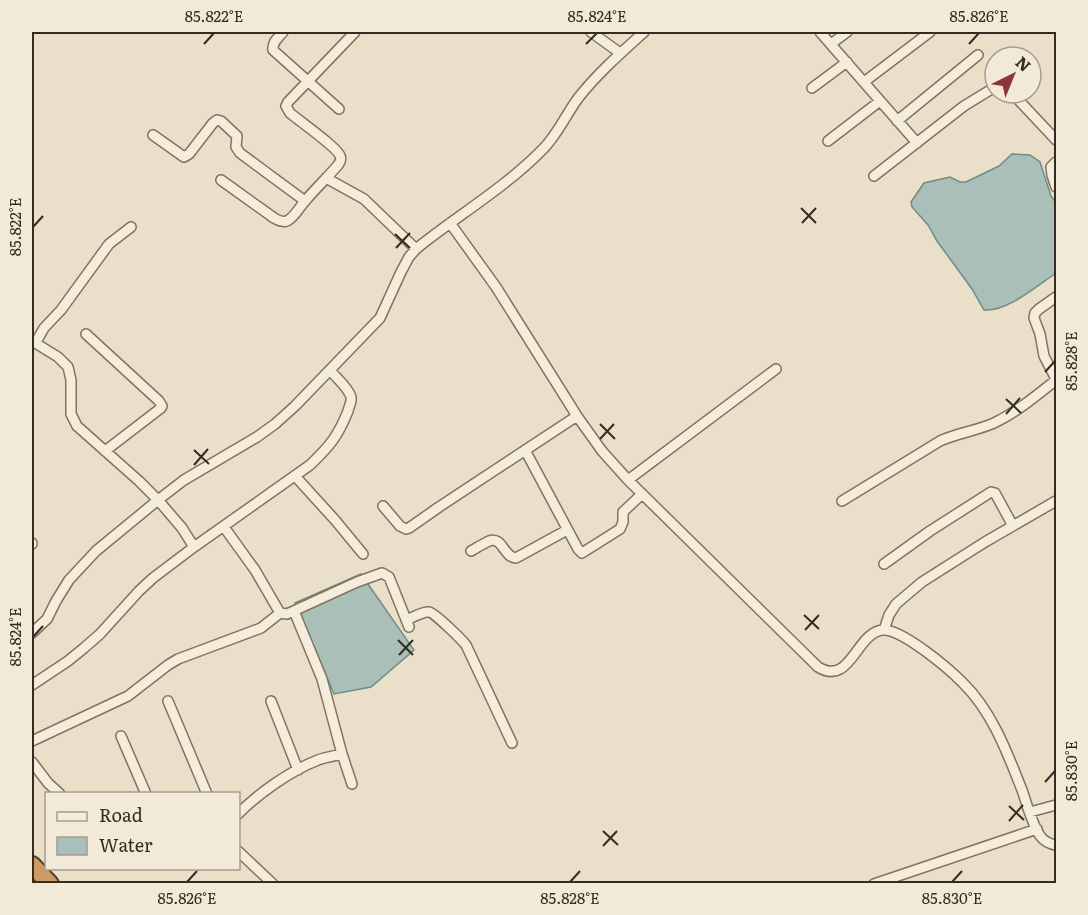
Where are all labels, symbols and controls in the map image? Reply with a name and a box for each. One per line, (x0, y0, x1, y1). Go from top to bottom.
text: 85.822°E (185, 4, 243, 27)
text: 85.824°E (568, 4, 626, 27)
text: 85.826°E (949, 4, 1009, 27)
north arrow (983, 45, 1043, 105)
text: N (1011, 50, 1037, 77)
text: 85.822°E (3, 198, 26, 256)
text: 85.828°E (1059, 331, 1082, 391)
text: 85.824°E (3, 608, 26, 666)
text: 85.830°E (1059, 741, 1082, 801)
legend (45, 792, 240, 870)
text: Road (99, 801, 143, 828)
text: Water (99, 831, 153, 858)
text: 85.826°E (157, 886, 217, 909)
text: 85.828°E (540, 886, 600, 909)
text: 85.830°E (922, 886, 982, 909)

